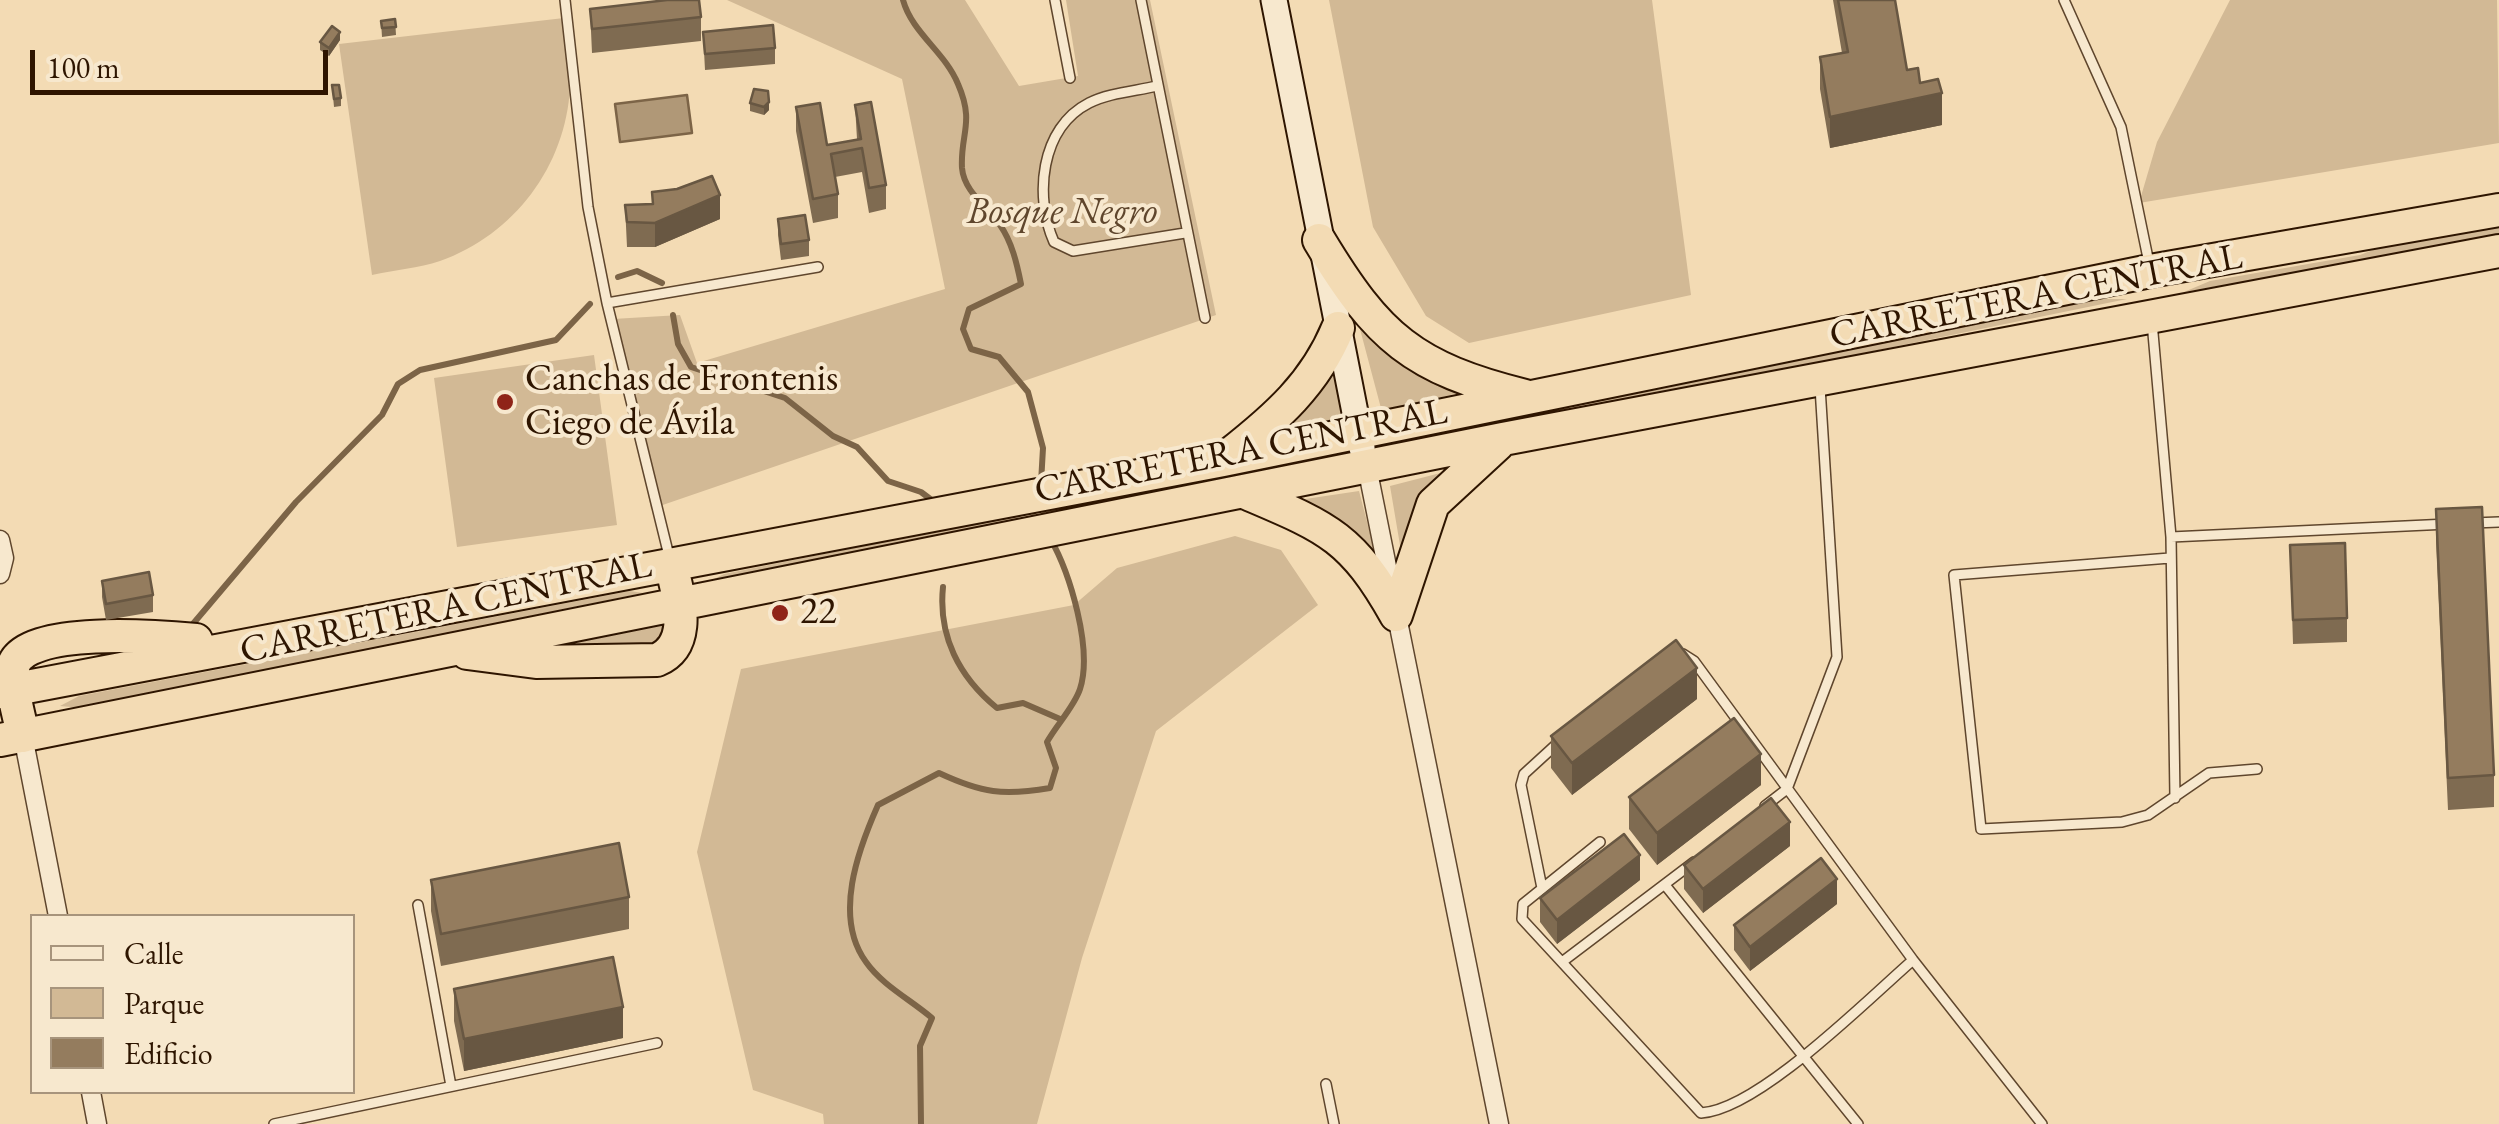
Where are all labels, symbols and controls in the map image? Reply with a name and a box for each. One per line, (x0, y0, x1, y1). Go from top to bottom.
scale bar (35, 30, 332, 92)
text: 100 m (47, 48, 120, 87)
park label: Bosque Negro (967, 190, 1157, 236)
street label: CARRETERA CENTRAL (1826, 235, 2246, 359)
place label: Canchas de Frontenis Ciego de Ávila (525, 357, 838, 446)
street label: CARRETERA CENTRAL (1031, 390, 1451, 514)
marker: Canchas de Frontenis Ciego de Ávila (494, 391, 516, 413)
street label: CARRETERA CENTRAL (236, 543, 656, 675)
place label: 22 (800, 590, 836, 636)
marker: 22 (769, 602, 791, 624)
legend (30, 914, 355, 1094)
text: Calle (124, 934, 183, 973)
text: Parque (124, 984, 204, 1023)
text: Edificio (124, 1034, 213, 1073)

